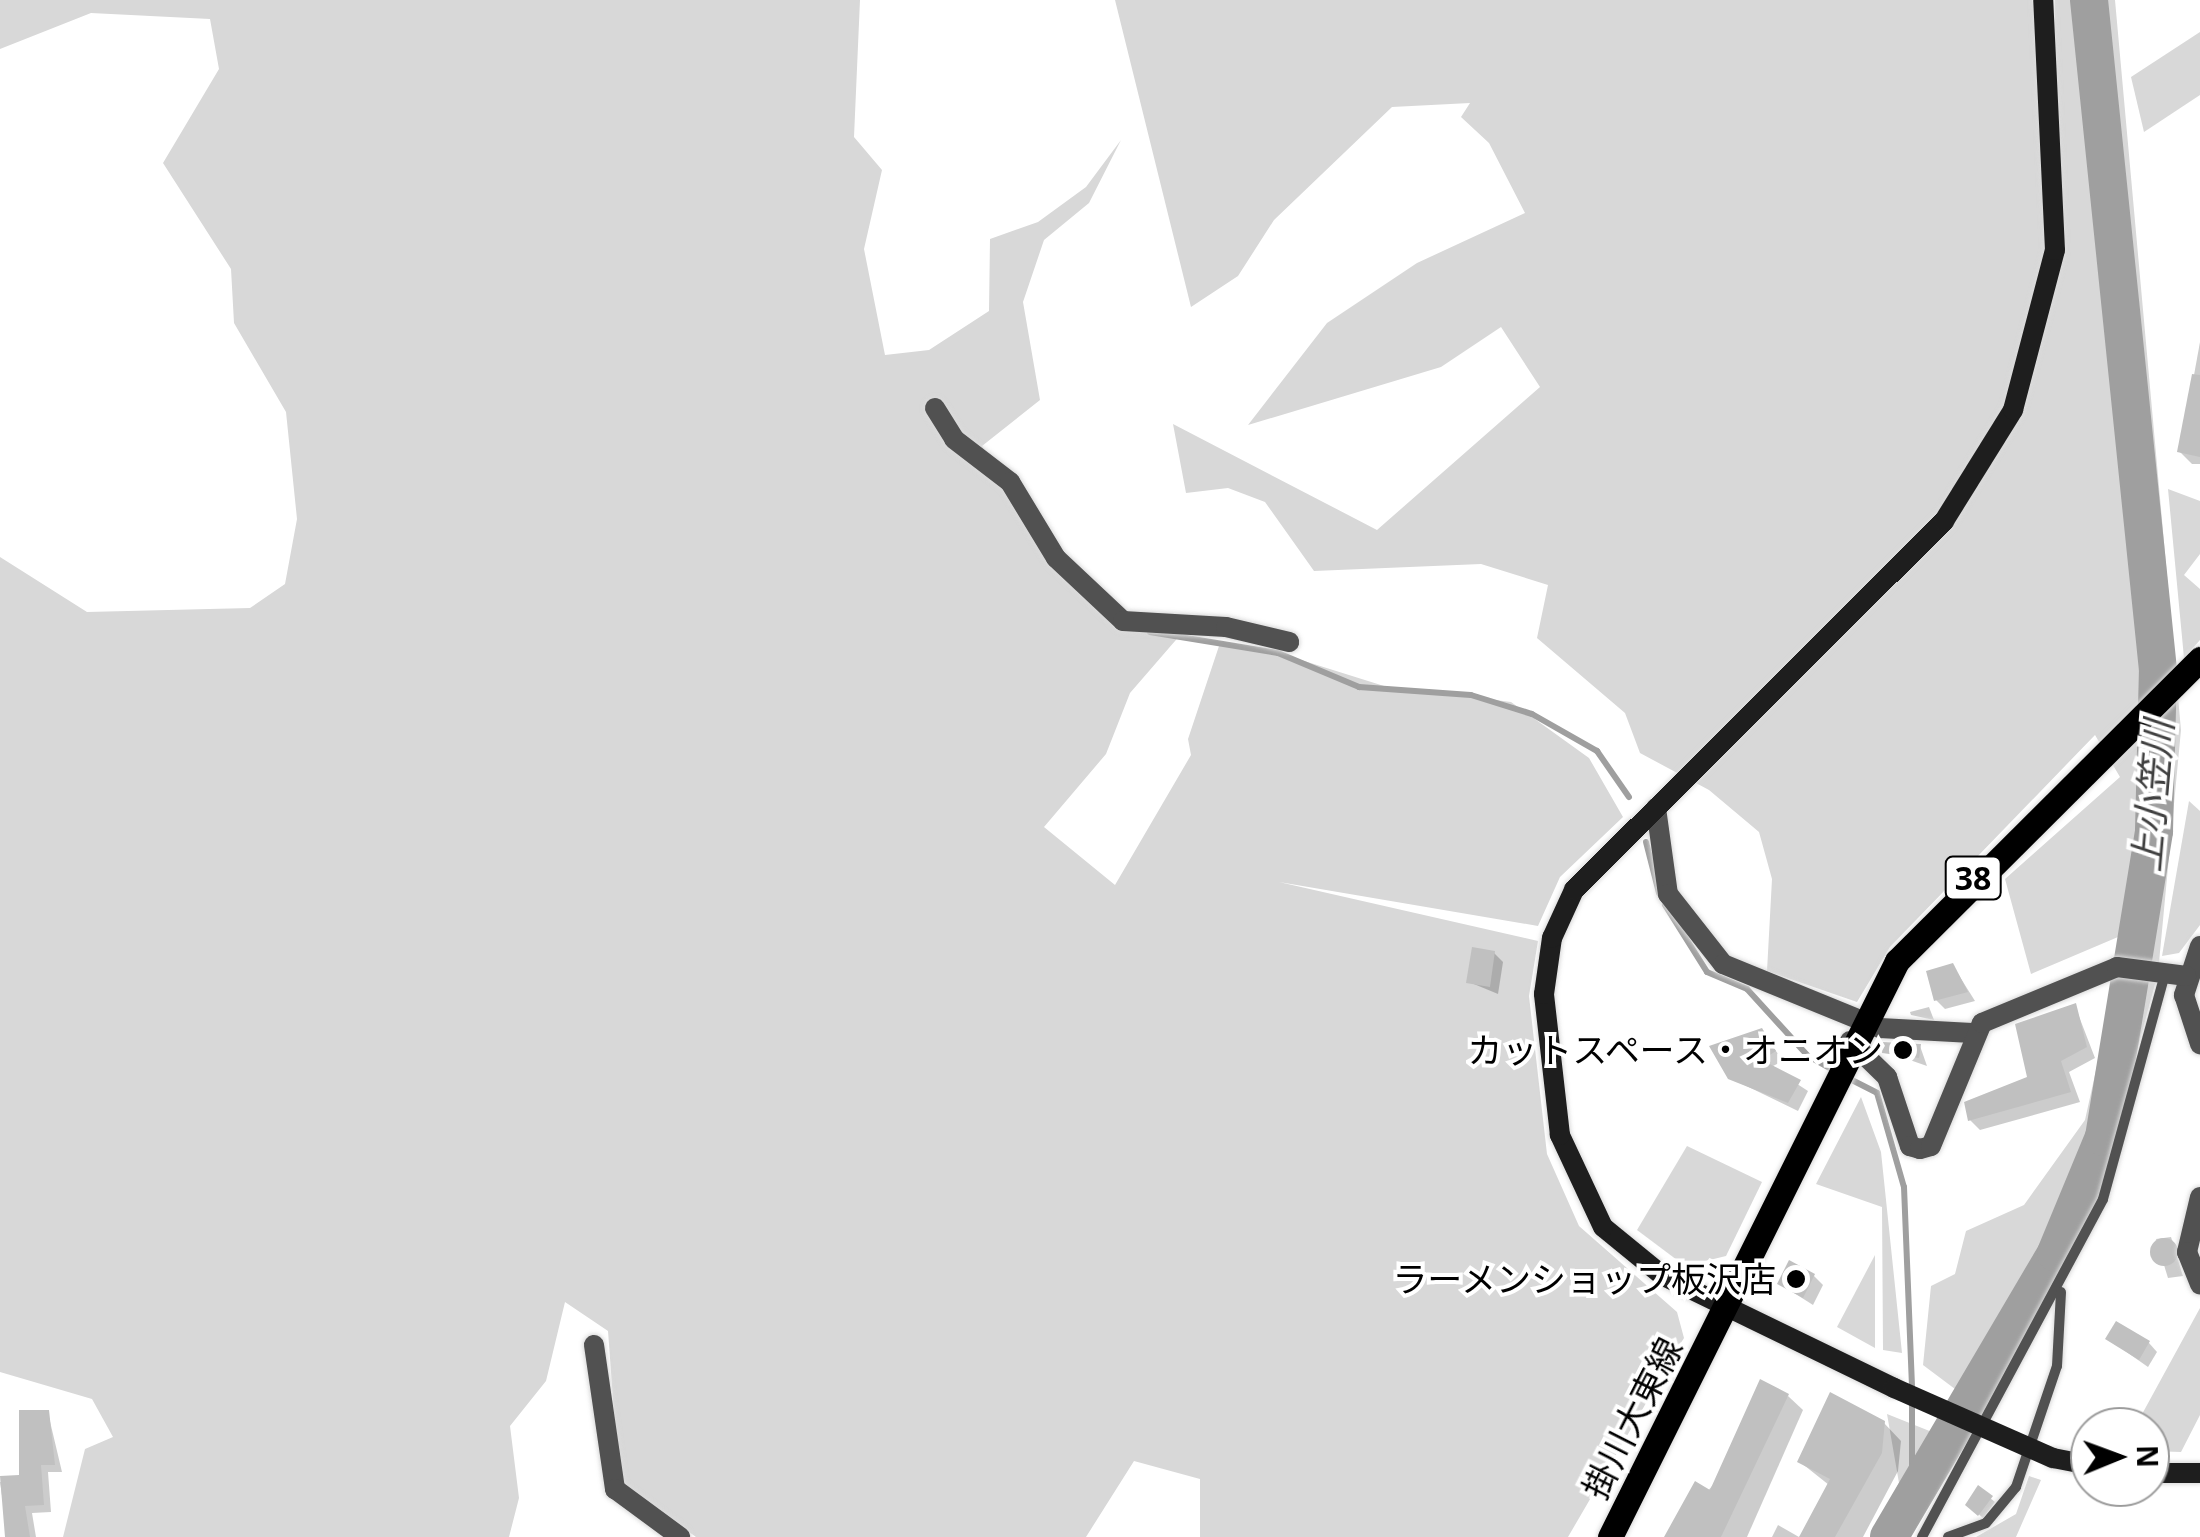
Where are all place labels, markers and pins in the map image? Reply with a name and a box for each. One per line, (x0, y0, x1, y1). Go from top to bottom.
place label: カットスペース・オニオン (1463, 1029, 1883, 1071)
marker: カットスペース・オニオン (1892, 1039, 1914, 1061)
place label: ラーメンショップ板沢店 (1391, 1258, 1776, 1300)
marker: ラーメンショップ板沢店 (1785, 1268, 1807, 1290)

